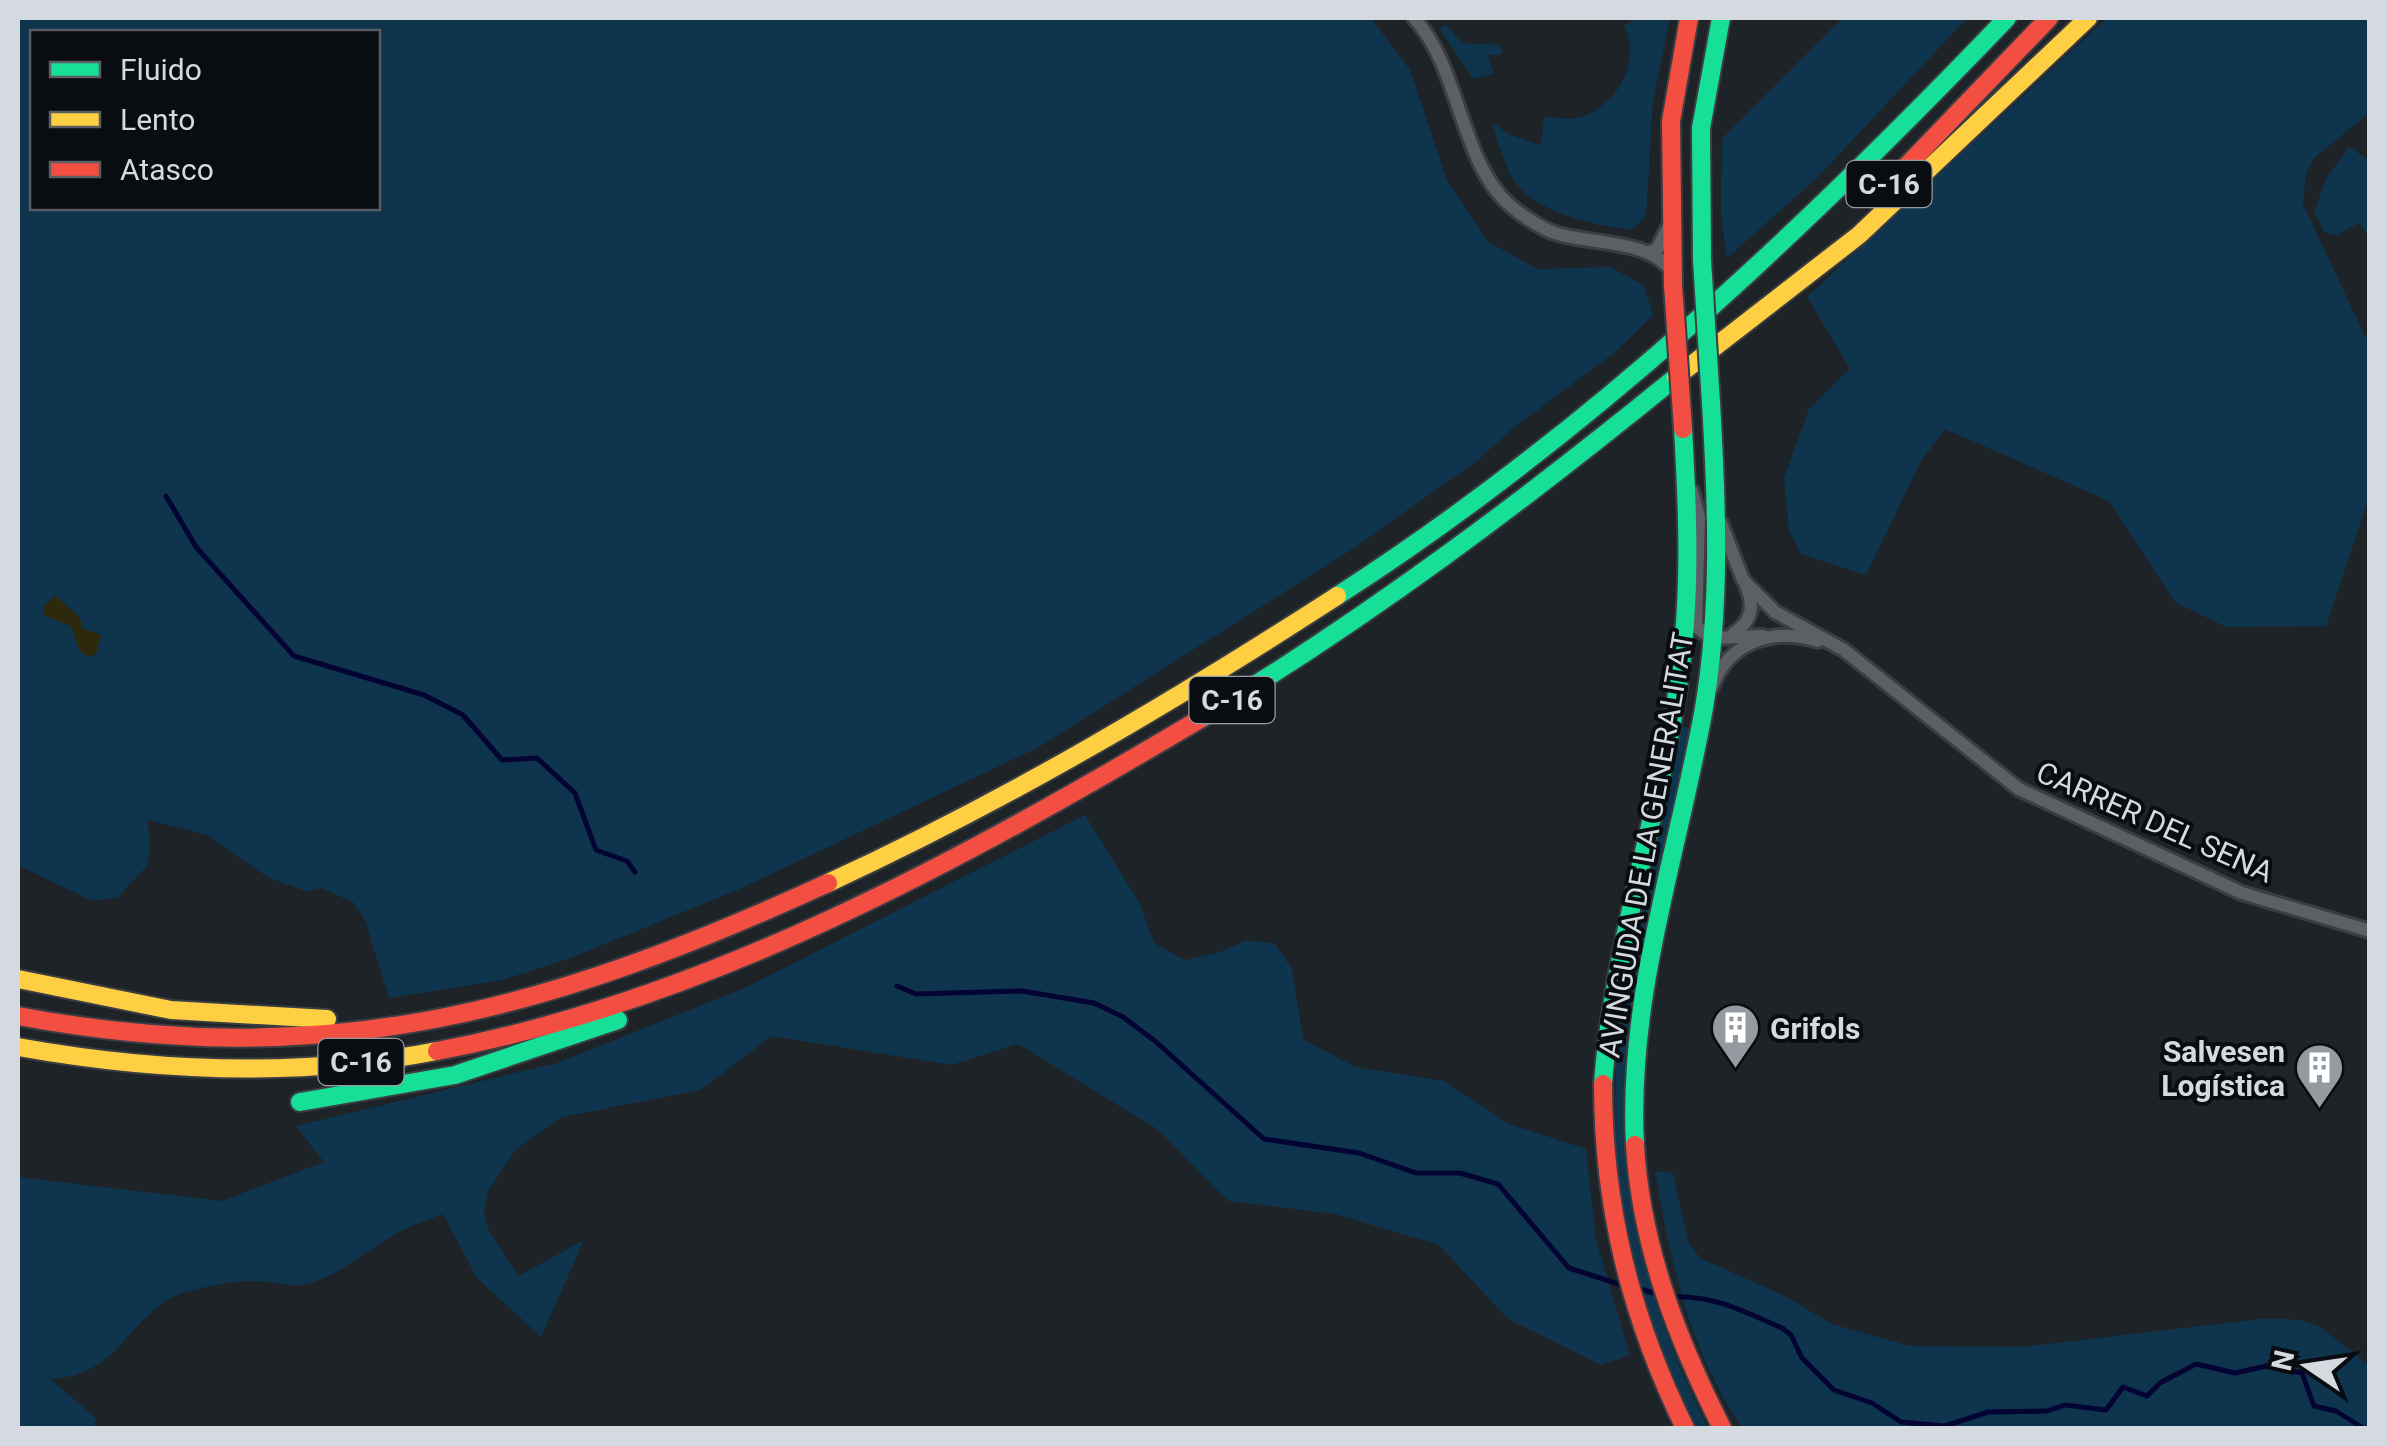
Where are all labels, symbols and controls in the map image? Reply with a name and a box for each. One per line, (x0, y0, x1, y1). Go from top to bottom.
legend (30, 30, 380, 210)
text: Fluido (120, 52, 202, 87)
text: Lento (120, 102, 195, 137)
text: Atasco (120, 152, 214, 187)
road number: C-16 (1846, 161, 1932, 207)
street label: AVINGUDA DE LA GENERALITAT (1591, 630, 1701, 1060)
road number: C-16 (1190, 677, 1274, 723)
street label: CARRER DEL SENA (2031, 754, 2279, 890)
building icon: Grifols (1709, 1002, 1761, 1070)
place label: Grifols (1770, 1011, 1860, 1046)
place label: Salvesen Logística (2161, 1034, 2285, 1103)
road number: C-16 (318, 1039, 404, 1085)
building icon: Salvesen Logística (2294, 1042, 2346, 1110)
north arrow (2257, 1316, 2357, 1416)
text: N (2265, 1347, 2301, 1374)

